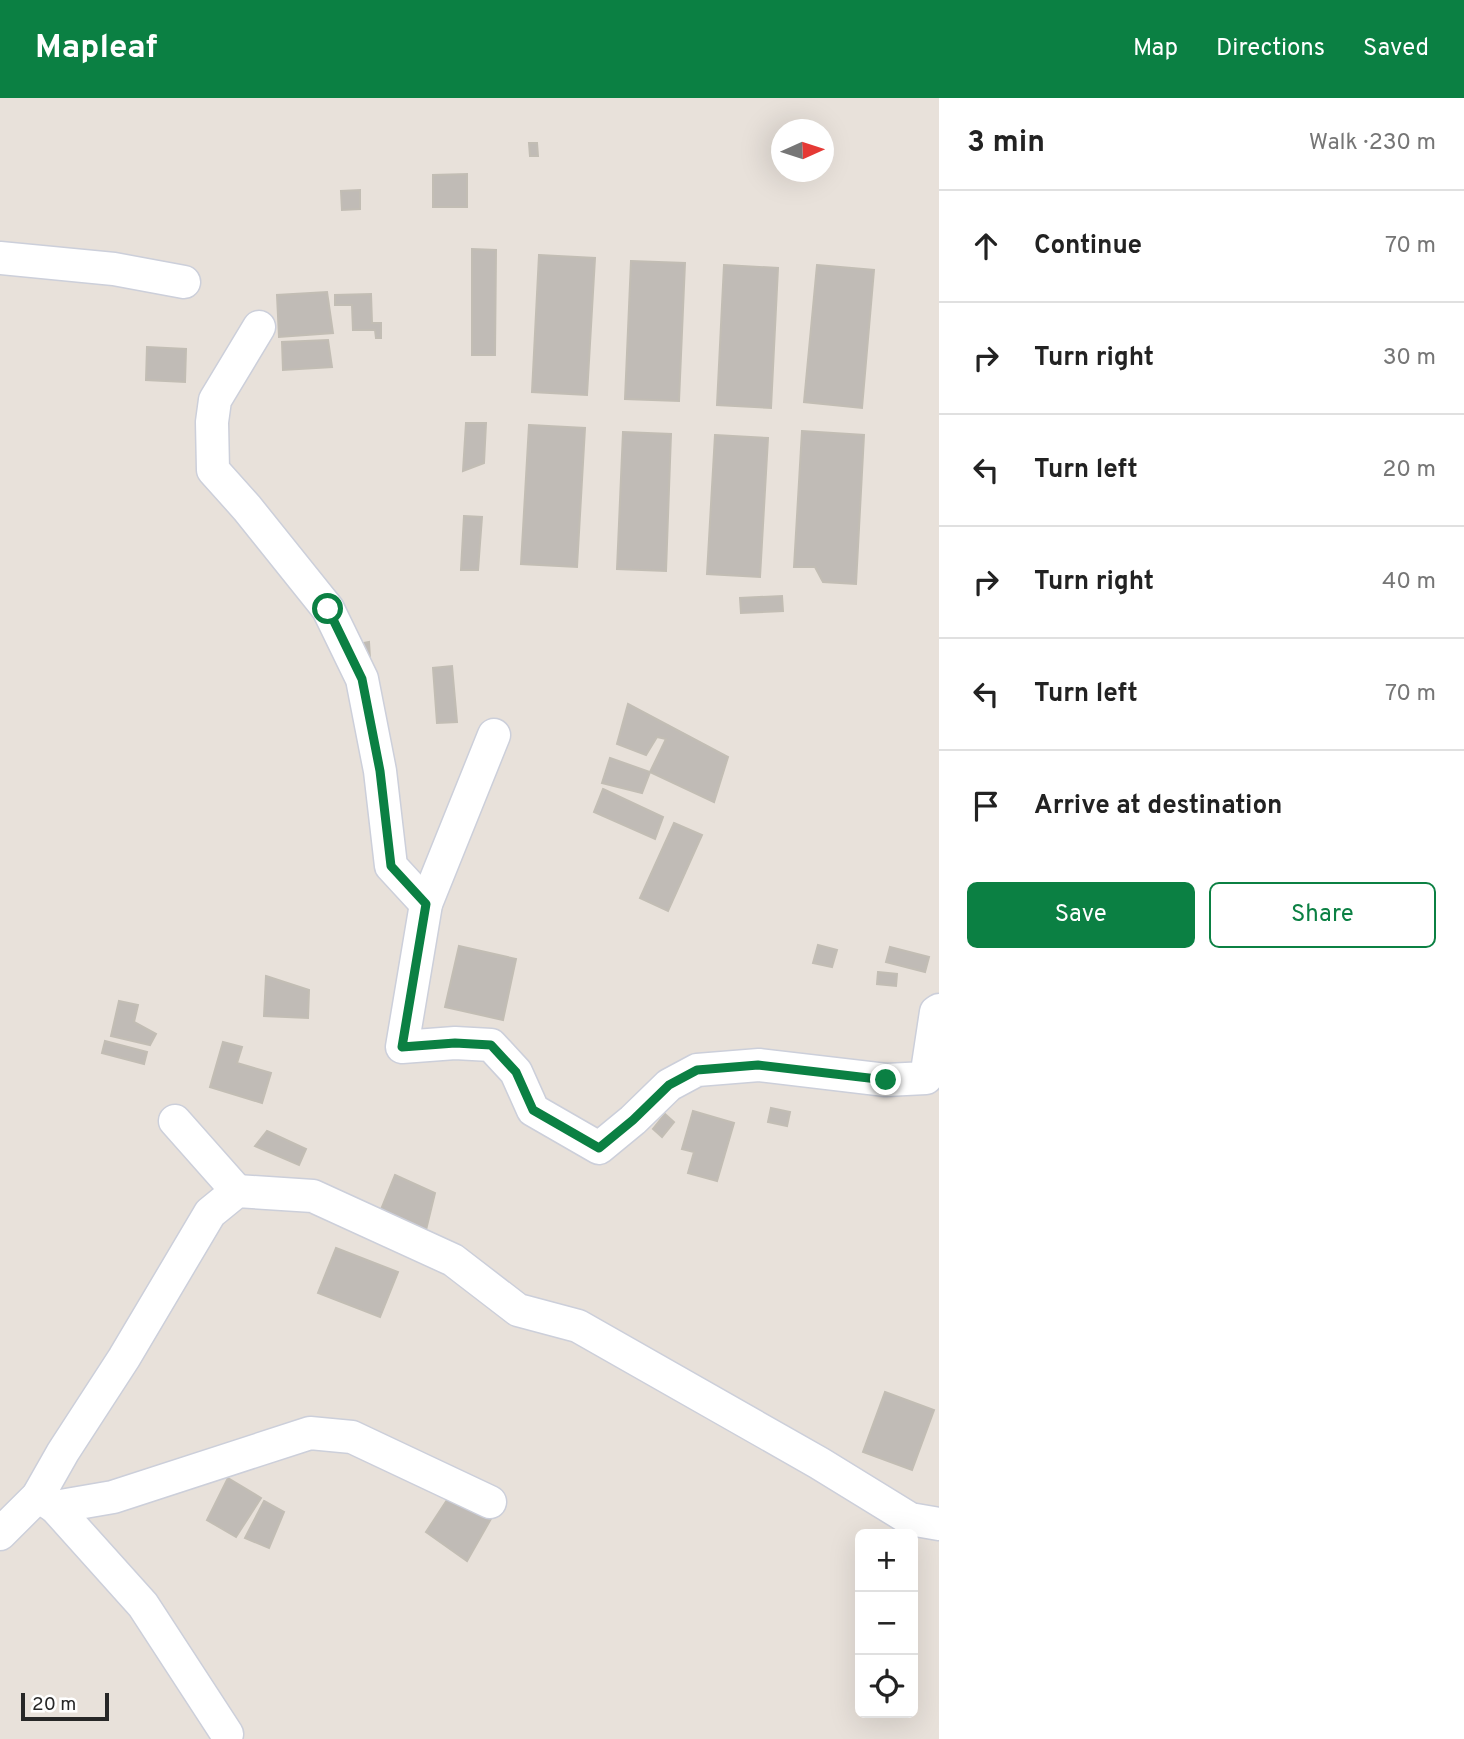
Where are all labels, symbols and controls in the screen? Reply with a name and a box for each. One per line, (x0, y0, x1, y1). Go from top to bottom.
text: Mapleaf (35, 28, 158, 70)
text: Map (1133, 34, 1178, 64)
text: Directions (1216, 34, 1325, 64)
text: Saved (1363, 34, 1429, 64)
north arrow (771, 119, 834, 182)
text: 3 min (967, 125, 1045, 162)
text: Walk · 230 m (1309, 129, 1436, 158)
icon: ahead (967, 227, 1005, 265)
text: Continue (1034, 230, 1142, 263)
text: 70 m (1385, 232, 1436, 261)
icon: right (967, 339, 1005, 377)
text: Turn right (1034, 342, 1154, 375)
text: 30 m (1383, 344, 1436, 373)
icon: left (967, 451, 1005, 489)
text: Turn left (1034, 454, 1138, 487)
text: 20 m (1382, 456, 1436, 485)
icon: right (967, 563, 1005, 601)
text: Turn right (1034, 566, 1154, 599)
text: 40 m (1382, 568, 1436, 597)
route start (312, 593, 343, 624)
icon: left (967, 675, 1005, 713)
text: Turn left (1034, 678, 1138, 711)
text: 70 m (1385, 680, 1436, 709)
icon: arrive (967, 787, 1005, 825)
text: Arrive at destination (1034, 790, 1282, 823)
button: Save (967, 882, 1195, 948)
button: Share (1209, 882, 1436, 948)
route end (870, 1064, 901, 1095)
map controls (855, 1529, 918, 1718)
button: + (855, 1529, 918, 1592)
button: − (855, 1592, 918, 1655)
button: locate (855, 1655, 918, 1718)
scale bar (21, 1690, 108, 1722)
text: 20 m (32, 1693, 76, 1717)

